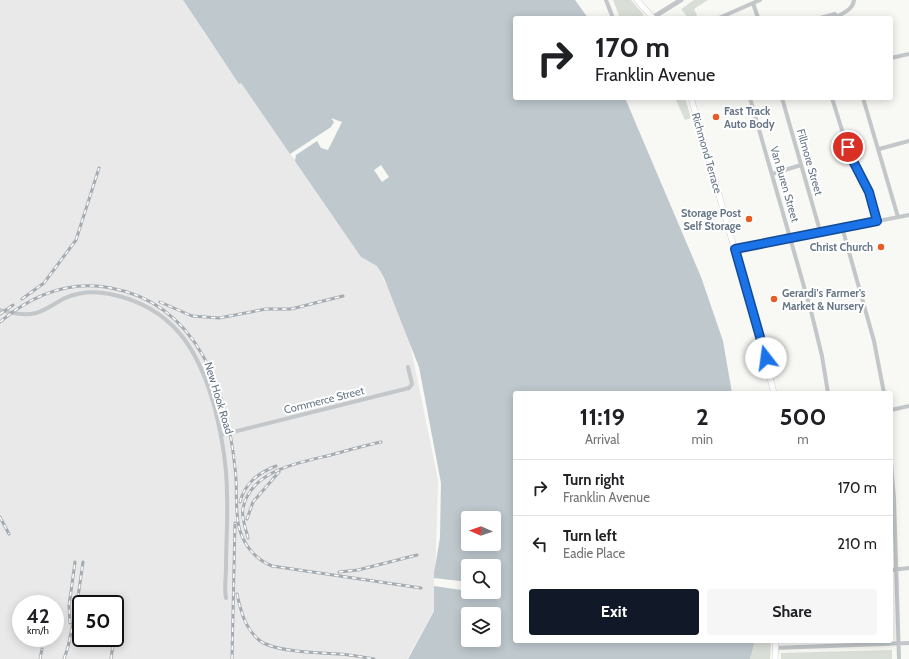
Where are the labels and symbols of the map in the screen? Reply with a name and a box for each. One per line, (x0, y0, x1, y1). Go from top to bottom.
place label: Fast Track Auto Body (724, 104, 775, 131)
street label: Richmond Terrace (689, 111, 725, 195)
marker: Fast Track Auto Body (711, 112, 721, 122)
street label: Fillmore Street (794, 127, 826, 197)
pin (831, 130, 865, 164)
street label: Van Buren Street (767, 144, 803, 224)
place label: Storage Post Self Storage (681, 206, 741, 233)
marker: Storage Post Self Storage (744, 214, 754, 224)
place label: Christ Church (810, 240, 873, 254)
marker: Christ Church (876, 242, 886, 252)
place label: Gerardi's Farmer's Market & Nursery (782, 286, 866, 313)
marker: Gerardi's Farmer's Market & Nursery (769, 294, 779, 304)
position arrow (745, 337, 787, 379)
street label: New Hook Road (201, 360, 237, 436)
street label: Commerce Street (282, 383, 366, 417)
north arrow (461, 511, 501, 551)
speed limit sign: 50 (72, 595, 124, 647)

